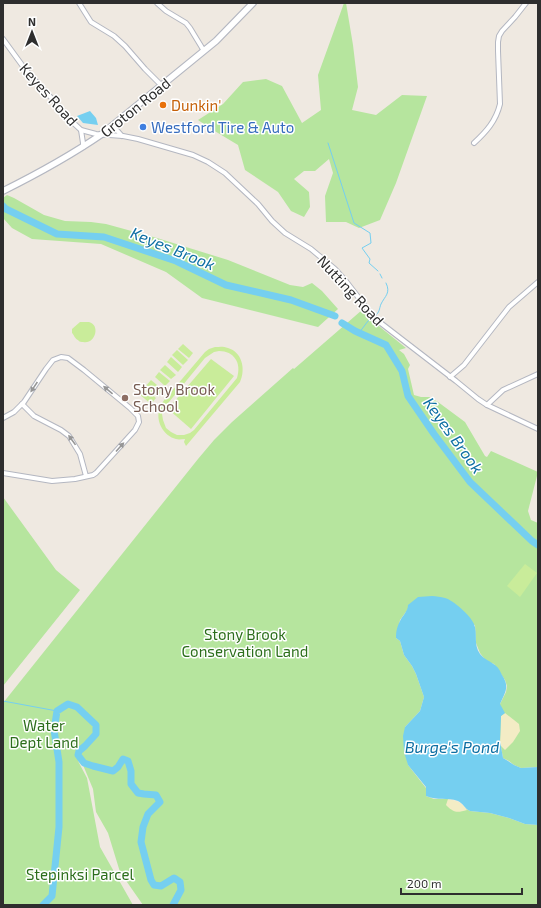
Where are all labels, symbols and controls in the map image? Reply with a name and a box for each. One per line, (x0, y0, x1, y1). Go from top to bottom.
north arrow (12, 12, 52, 52)
text: N (28, 15, 36, 28)
street label: Keyes Road (16, 59, 82, 129)
street label: Groton Road (96, 73, 174, 141)
place label: Dunkin' (171, 96, 221, 114)
marker: Dunkin' (158, 100, 168, 110)
place label: Westford Tire & Auto (151, 118, 294, 136)
marker: Westford Tire & Auto (138, 122, 148, 132)
water label: Keyes Brook (128, 222, 218, 274)
street label: Nutting Road (314, 251, 388, 329)
place label: Stony Brook School (133, 380, 215, 415)
one-way arrow (30, 381, 38, 392)
one-way arrow (103, 386, 114, 395)
marker: Stony Brook School (120, 393, 130, 403)
water label: Keyes Brook (419, 393, 488, 477)
one-way arrow (68, 435, 76, 446)
one-way arrow (115, 442, 124, 452)
park label: Stony Brook Conservation Land (182, 625, 308, 660)
park label: Water Dept Land (9, 716, 79, 751)
water label: Burge's Pond (405, 737, 499, 756)
park label: Stepinksi Parcel (26, 865, 135, 883)
scale bar (401, 870, 522, 896)
text: 200 m (407, 876, 441, 890)

